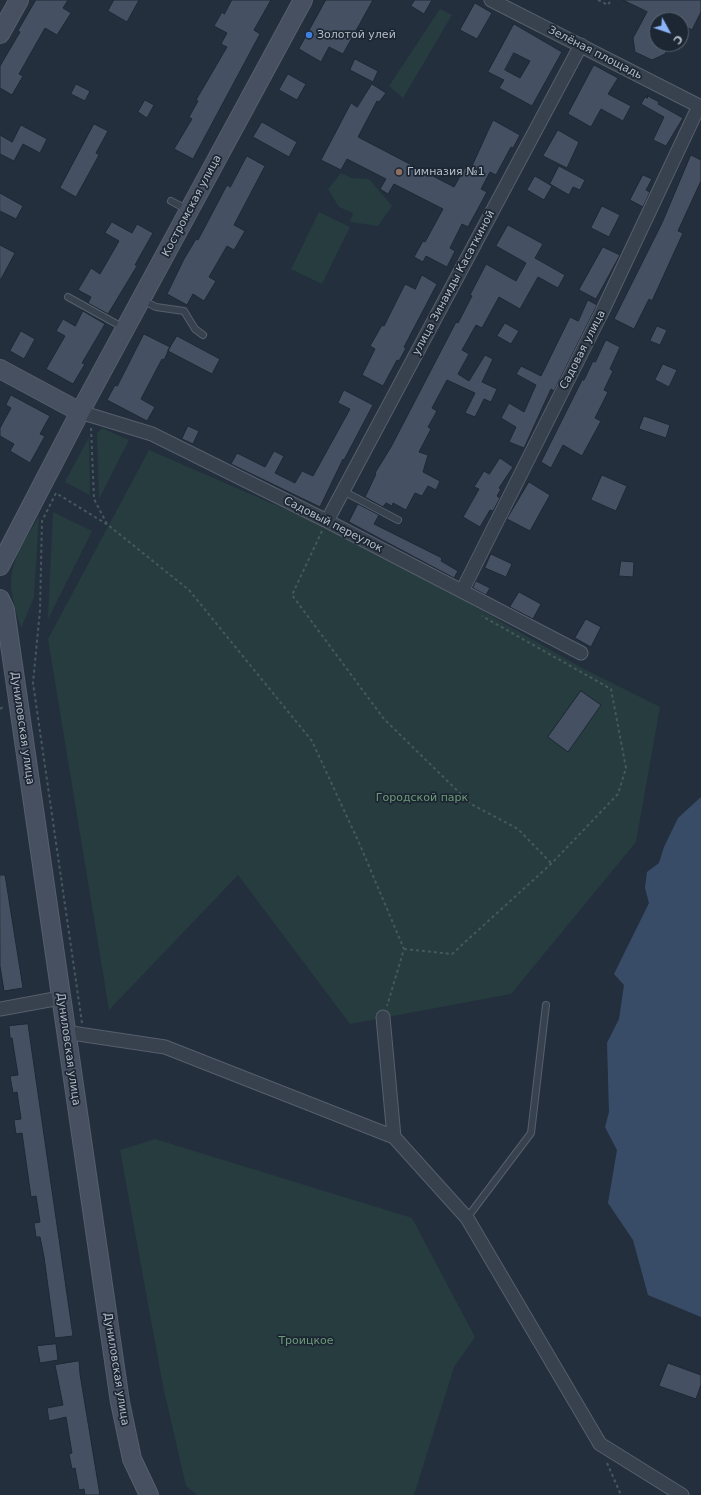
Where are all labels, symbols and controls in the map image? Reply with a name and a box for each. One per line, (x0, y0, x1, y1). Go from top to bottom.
north arrow (649, 12, 689, 52)
street label: Зелёная площадь (546, 24, 644, 82)
place label: Золотой улей (317, 28, 396, 42)
marker: Золотой улей (304, 30, 314, 40)
text: С (670, 32, 685, 47)
street label: Костромская улица (160, 153, 224, 259)
place label: Гимназия №1 (407, 165, 485, 179)
marker: Гимназия №1 (394, 167, 404, 177)
street label: улица Зинаиды Касаткиной (410, 208, 498, 358)
street label: Садовая улица (557, 308, 609, 392)
street label: Садовый переулок (281, 494, 385, 556)
street label: Дуниловская улица (8, 671, 36, 785)
park label: Городской парк (376, 791, 468, 805)
street label: Дуниловская улица (54, 992, 82, 1106)
street label: Дуниловская улица (101, 1312, 131, 1426)
park label: Троицкое (278, 1334, 334, 1348)

